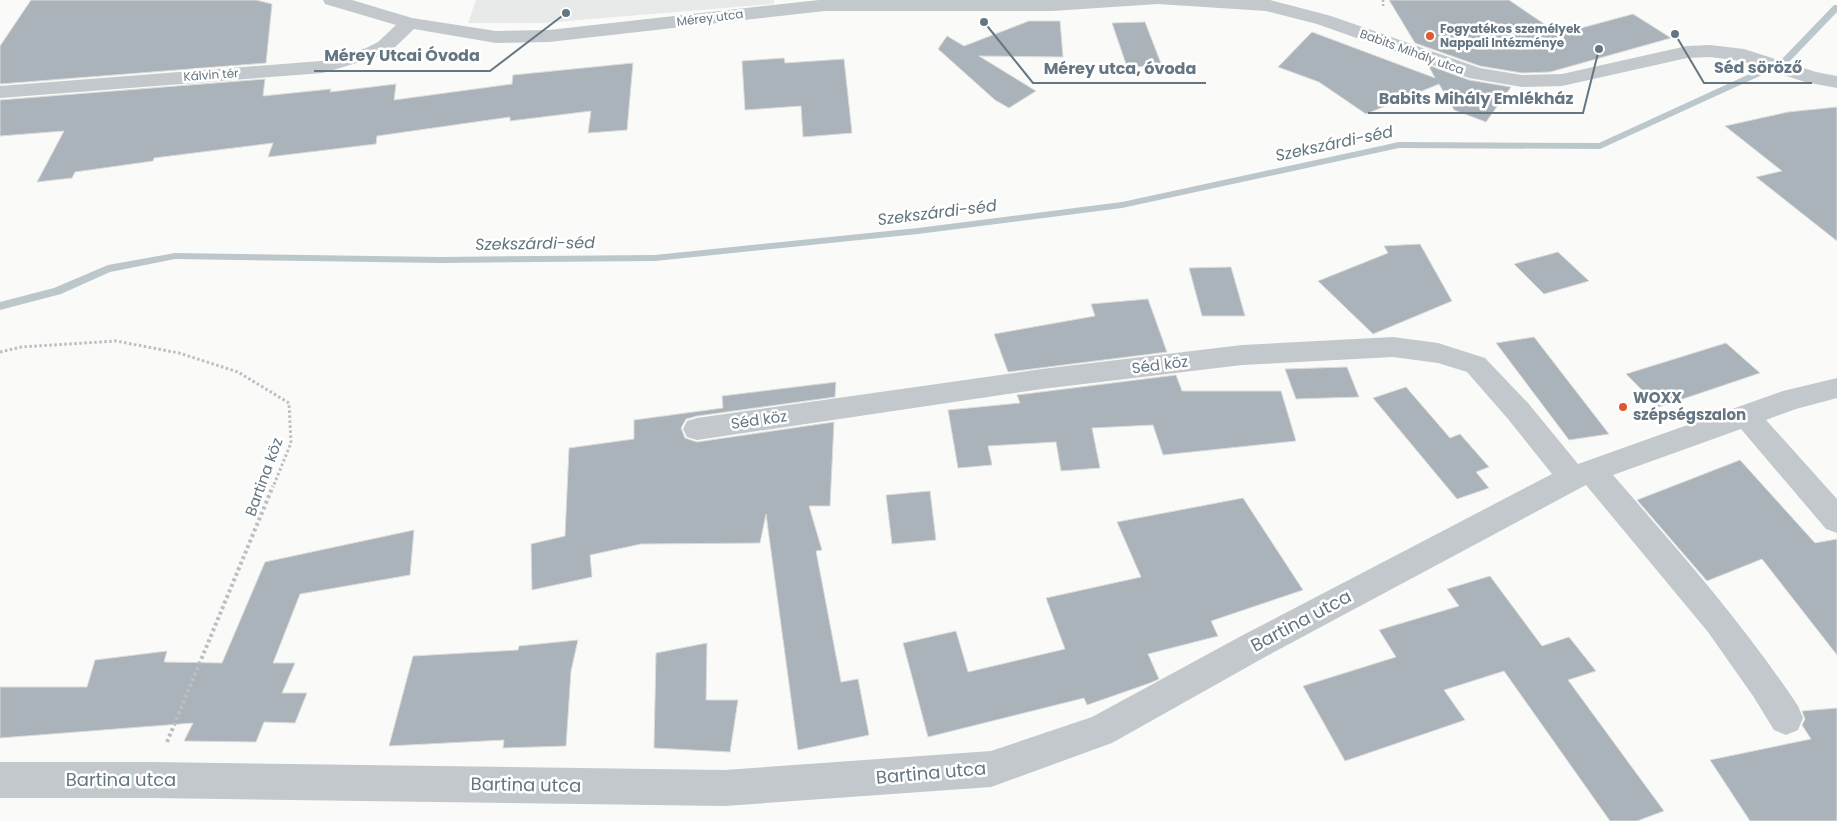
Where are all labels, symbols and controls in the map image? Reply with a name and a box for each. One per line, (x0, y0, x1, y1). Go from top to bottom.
street label: Mérey utca (676, 5, 744, 30)
place label: Fogyatékos személyek Nappali Intézménye (1440, 20, 1581, 51)
street label: Babits Mihály utca (1358, 25, 1467, 78)
marker: Fogyatékos személyek Nappali Intézménye (1424, 30, 1436, 42)
callout: Mérey Utcai Óvoda (314, 40, 490, 71)
text: Mérey Utcai Óvoda (324, 44, 480, 67)
callout: Mérey utca, óvoda (1033, 52, 1206, 83)
callout: Séd söröző (1704, 52, 1812, 83)
text: Séd söröző (1714, 56, 1802, 79)
text: Mérey utca, óvoda (1044, 57, 1196, 80)
street label: Kálvin tér (183, 64, 240, 85)
callout: Babits Mihály Emlékház (1368, 82, 1583, 113)
text: Babits Mihály Emlékház (1379, 87, 1573, 110)
water label: Szekszárdi-séd (1273, 120, 1395, 167)
water label: Szekszárdi-séd (876, 194, 998, 231)
water label: Szekszárdi-séd (475, 231, 595, 256)
street label: Séd köz (1131, 351, 1189, 378)
place label: WOXX szépségszalon (1633, 387, 1746, 425)
marker: WOXX szépségszalon (1617, 401, 1629, 413)
street label: Séd köz (730, 405, 788, 434)
street label: Bartina köz (240, 435, 287, 519)
street label: Bartina utca (1246, 584, 1355, 658)
street label: Bartina utca (875, 755, 987, 790)
street label: Bartina utca (66, 767, 176, 792)
street label: Bartina utca (471, 771, 581, 798)

